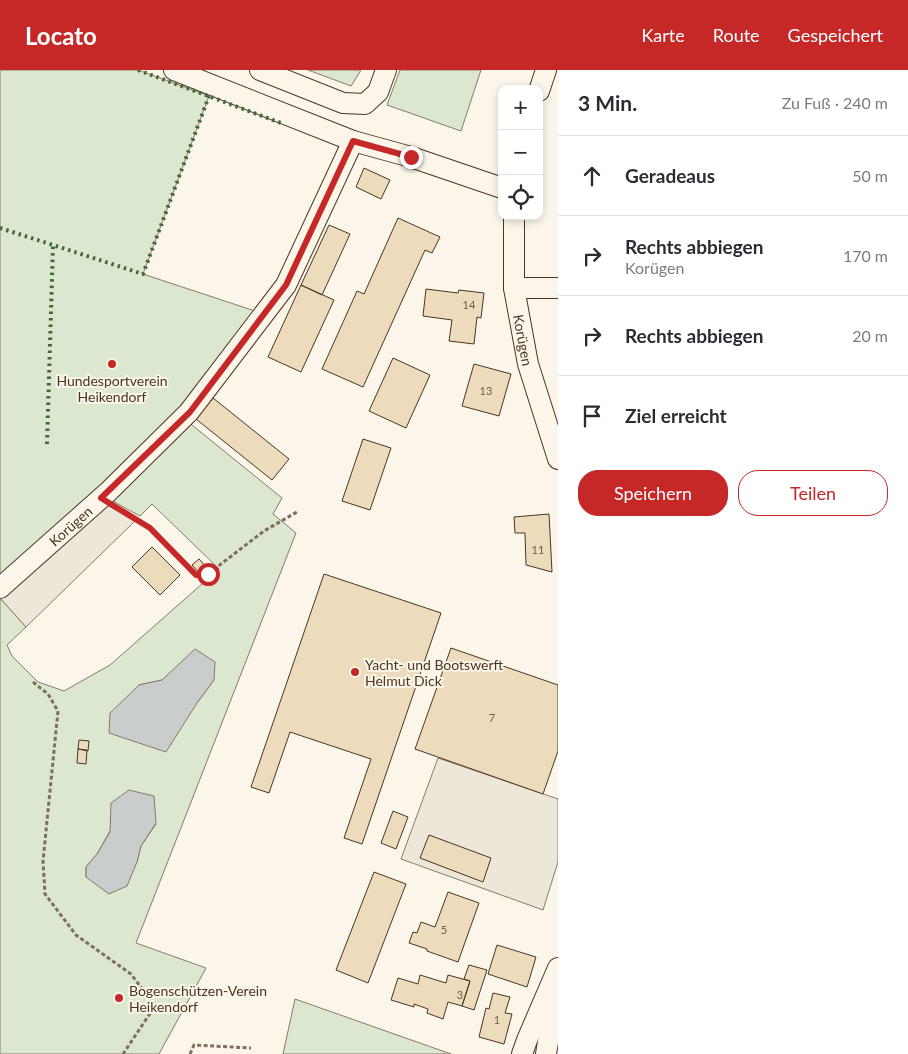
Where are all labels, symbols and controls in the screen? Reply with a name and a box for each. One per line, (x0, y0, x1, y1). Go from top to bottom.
text: Locato (25, 21, 97, 50)
text: Karte (641, 24, 685, 46)
text: Route (713, 24, 760, 46)
text: Gespeichert (788, 24, 883, 46)
map controls (498, 85, 543, 220)
button: + (498, 85, 543, 130)
text: 3 Min. (578, 90, 637, 115)
text: Zu Fuß · 240 m (782, 93, 888, 112)
button: − (498, 130, 543, 175)
route end (400, 146, 423, 169)
icon: ahead (578, 162, 606, 190)
text: Geradeaus (625, 164, 715, 187)
text: 50 m (852, 166, 888, 185)
button: locate (498, 175, 543, 220)
text: Rechts abbiegen (625, 235, 763, 258)
icon: right (578, 242, 606, 270)
text: 170 m (843, 246, 888, 265)
text: Korügen (625, 258, 684, 277)
house number: 14 (463, 298, 476, 311)
street label: Korügen (511, 313, 537, 367)
icon: right (578, 322, 606, 350)
text: Rechts abbiegen (625, 324, 763, 347)
text: 20 m (852, 326, 888, 345)
marker: Hundesportverein Heikendorf (106, 358, 118, 370)
place label: Hundesportverein Heikendorf (56, 372, 168, 405)
house number: 13 (480, 384, 492, 397)
icon: arrive (578, 402, 606, 430)
text: Ziel erreicht (625, 404, 727, 427)
button: Speichern (578, 470, 728, 516)
button: Teilen (738, 470, 888, 516)
street label: Korügen (45, 502, 95, 549)
house number: 11 (532, 543, 544, 556)
route start (197, 563, 220, 586)
place label: Yacht- und Bootswerft Helmut Dick (365, 656, 504, 689)
marker: Yacht- und Bootswerft Helmut Dick (349, 666, 361, 678)
house number: 7 (489, 711, 495, 724)
house number: 5 (441, 923, 447, 936)
place label: Bogenschützen-Verein Heikendorf (129, 982, 267, 1015)
house number: 3 (457, 988, 463, 1001)
marker: Bogenschützen-Verein Heikendorf (113, 992, 125, 1004)
house number: 1 (494, 1013, 500, 1026)

